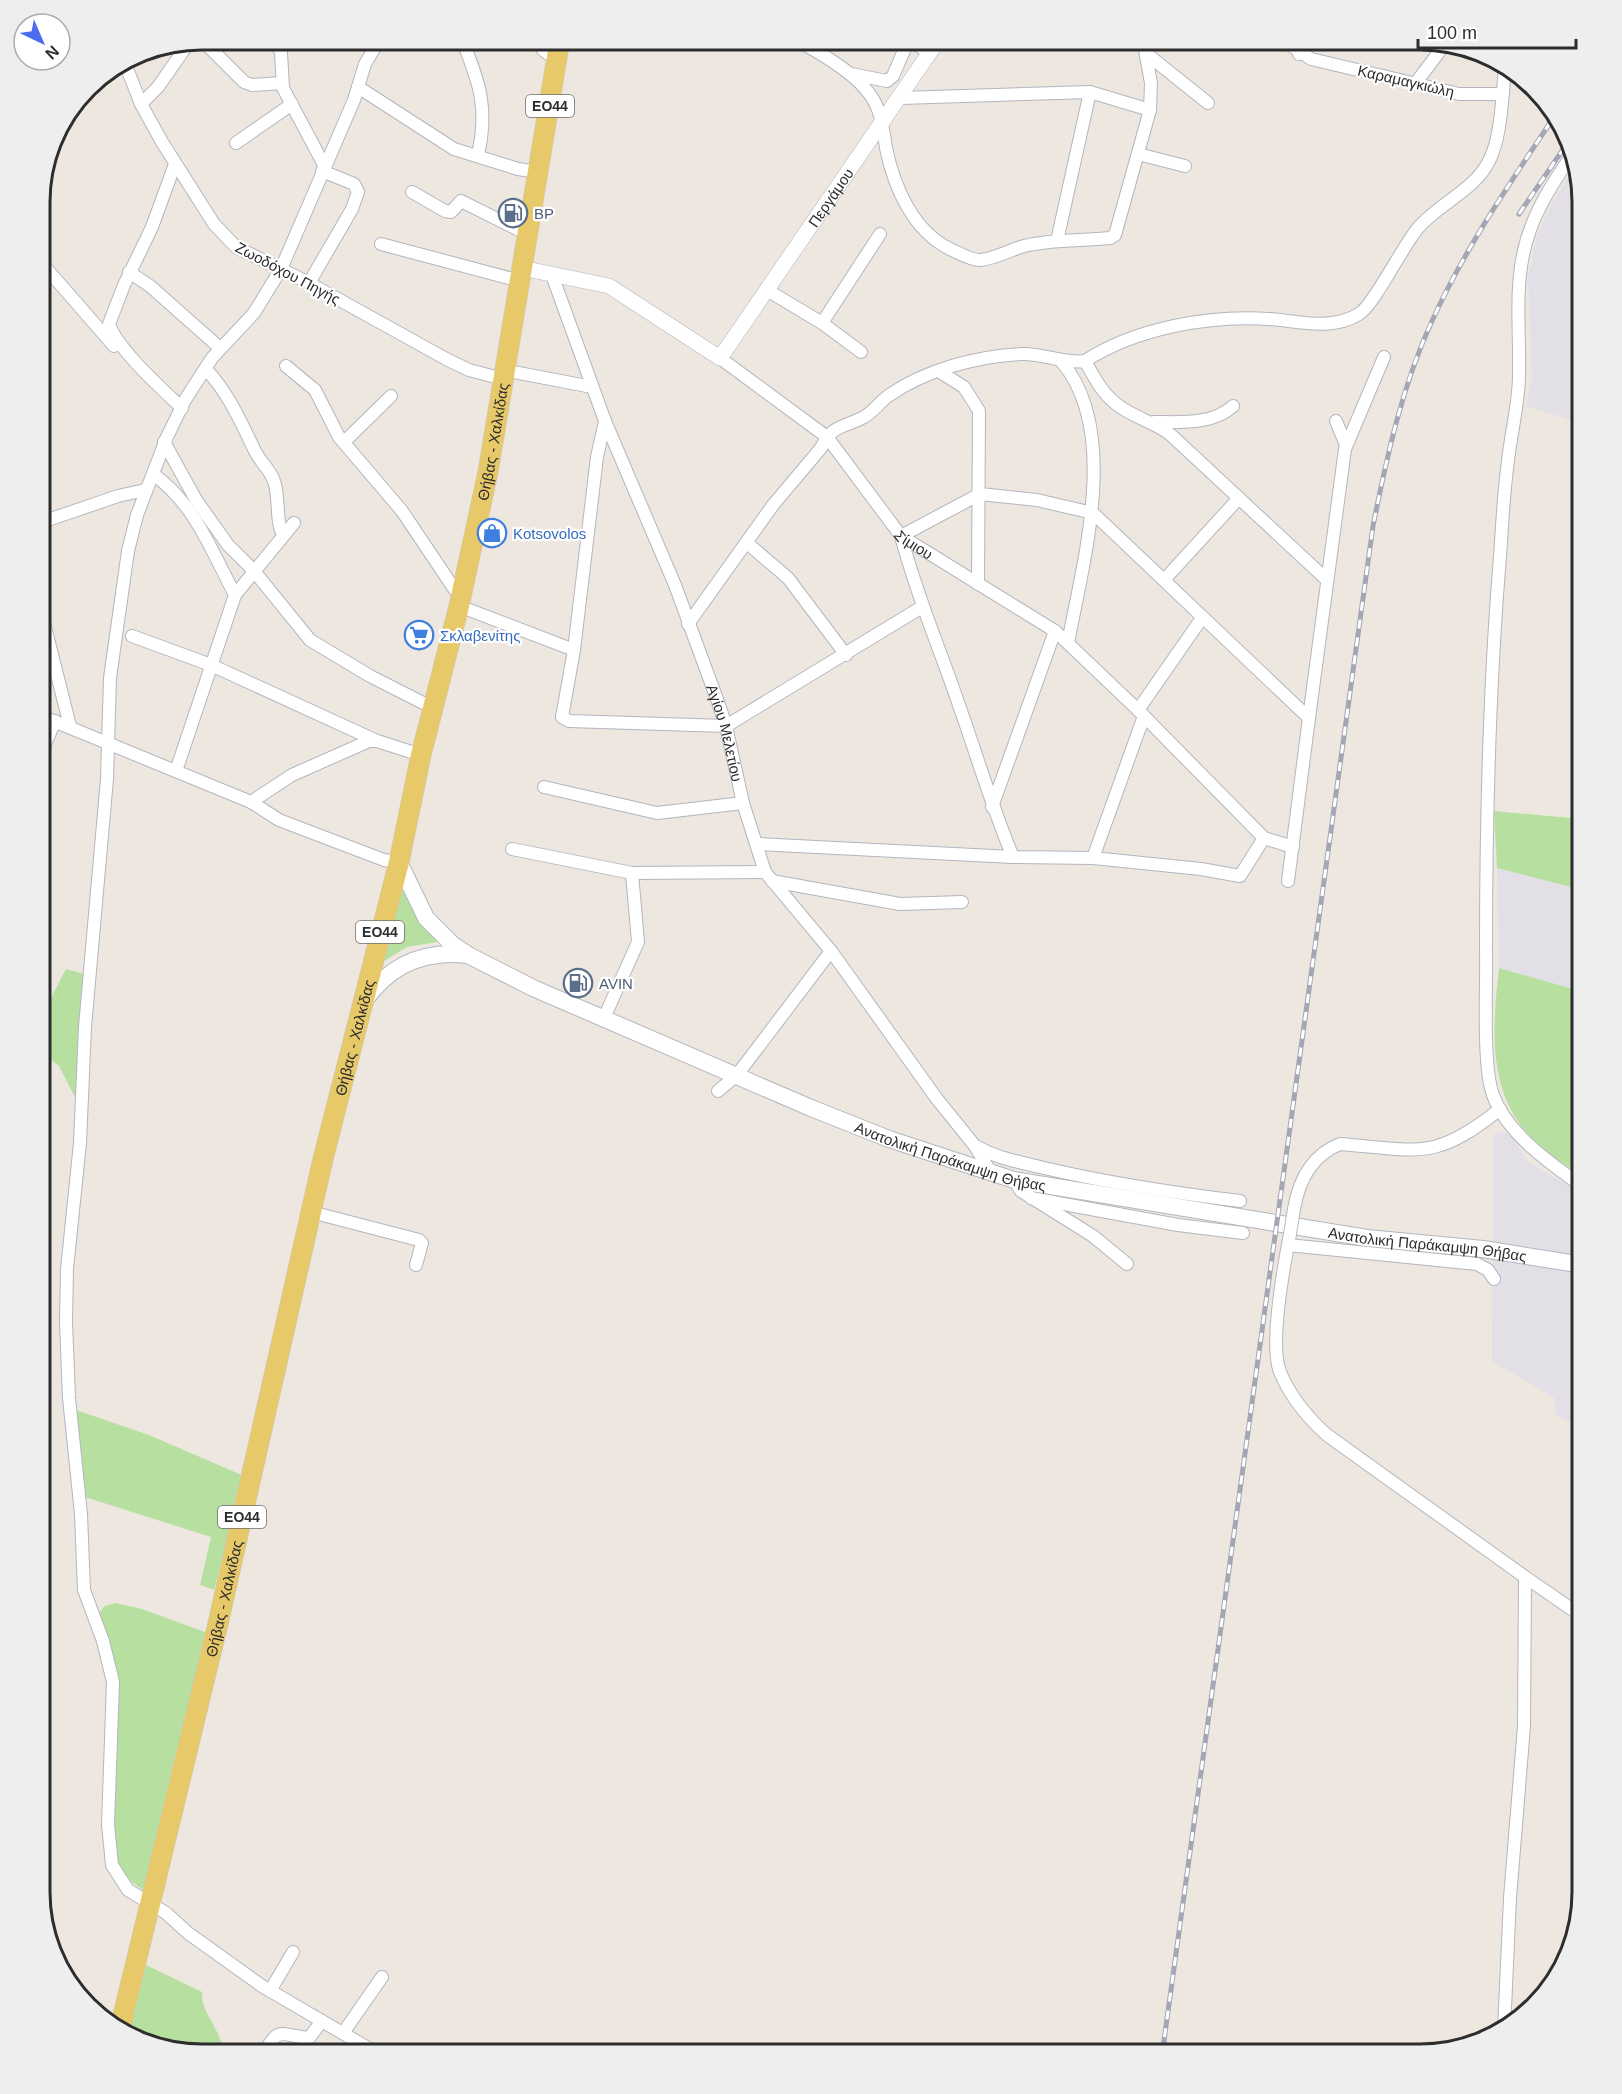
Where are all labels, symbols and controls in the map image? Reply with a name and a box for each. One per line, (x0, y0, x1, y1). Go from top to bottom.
north arrow (12, 12, 72, 72)
scale bar (1418, 12, 1576, 50)
text: 100 m (1427, 23, 1477, 43)
text: N (42, 42, 62, 63)
street label: Καραμαγκιώλη (1356, 62, 1456, 100)
road number: ΕΟ44 (526, 95, 574, 117)
street label: Περγάμου (804, 165, 856, 230)
fuel station icon: BP (497, 197, 529, 229)
place label: BP (534, 205, 554, 222)
street label: Ζωοδόχου Πηγής (233, 238, 343, 308)
street label: Θήβας - Χαλκίδας (474, 381, 511, 502)
shop icon: Kotsovolos (476, 517, 508, 549)
place label: Kotsovolos (513, 525, 586, 542)
street label: Σίμιου (891, 527, 936, 562)
supermarket icon: Σκλαβενίτης (403, 619, 435, 651)
place label: Σκλαβενίτης (440, 627, 520, 644)
street label: Αγίου Μελετίου (704, 682, 747, 783)
road number: ΕΟ44 (356, 921, 404, 943)
fuel station icon: AVIN (562, 967, 594, 999)
place label: AVIN (599, 975, 633, 992)
street label: Θήβας - Χαλκίδας (331, 978, 377, 1097)
street label: Ανατολική Παράκαμψη Θήβας (853, 1118, 1047, 1194)
street label: Ανατολική Παράκαμψη Θήβας (1327, 1223, 1528, 1264)
road number: ΕΟ44 (218, 1506, 266, 1528)
street label: Θήβας - Χαλκίδας (202, 1538, 245, 1658)

